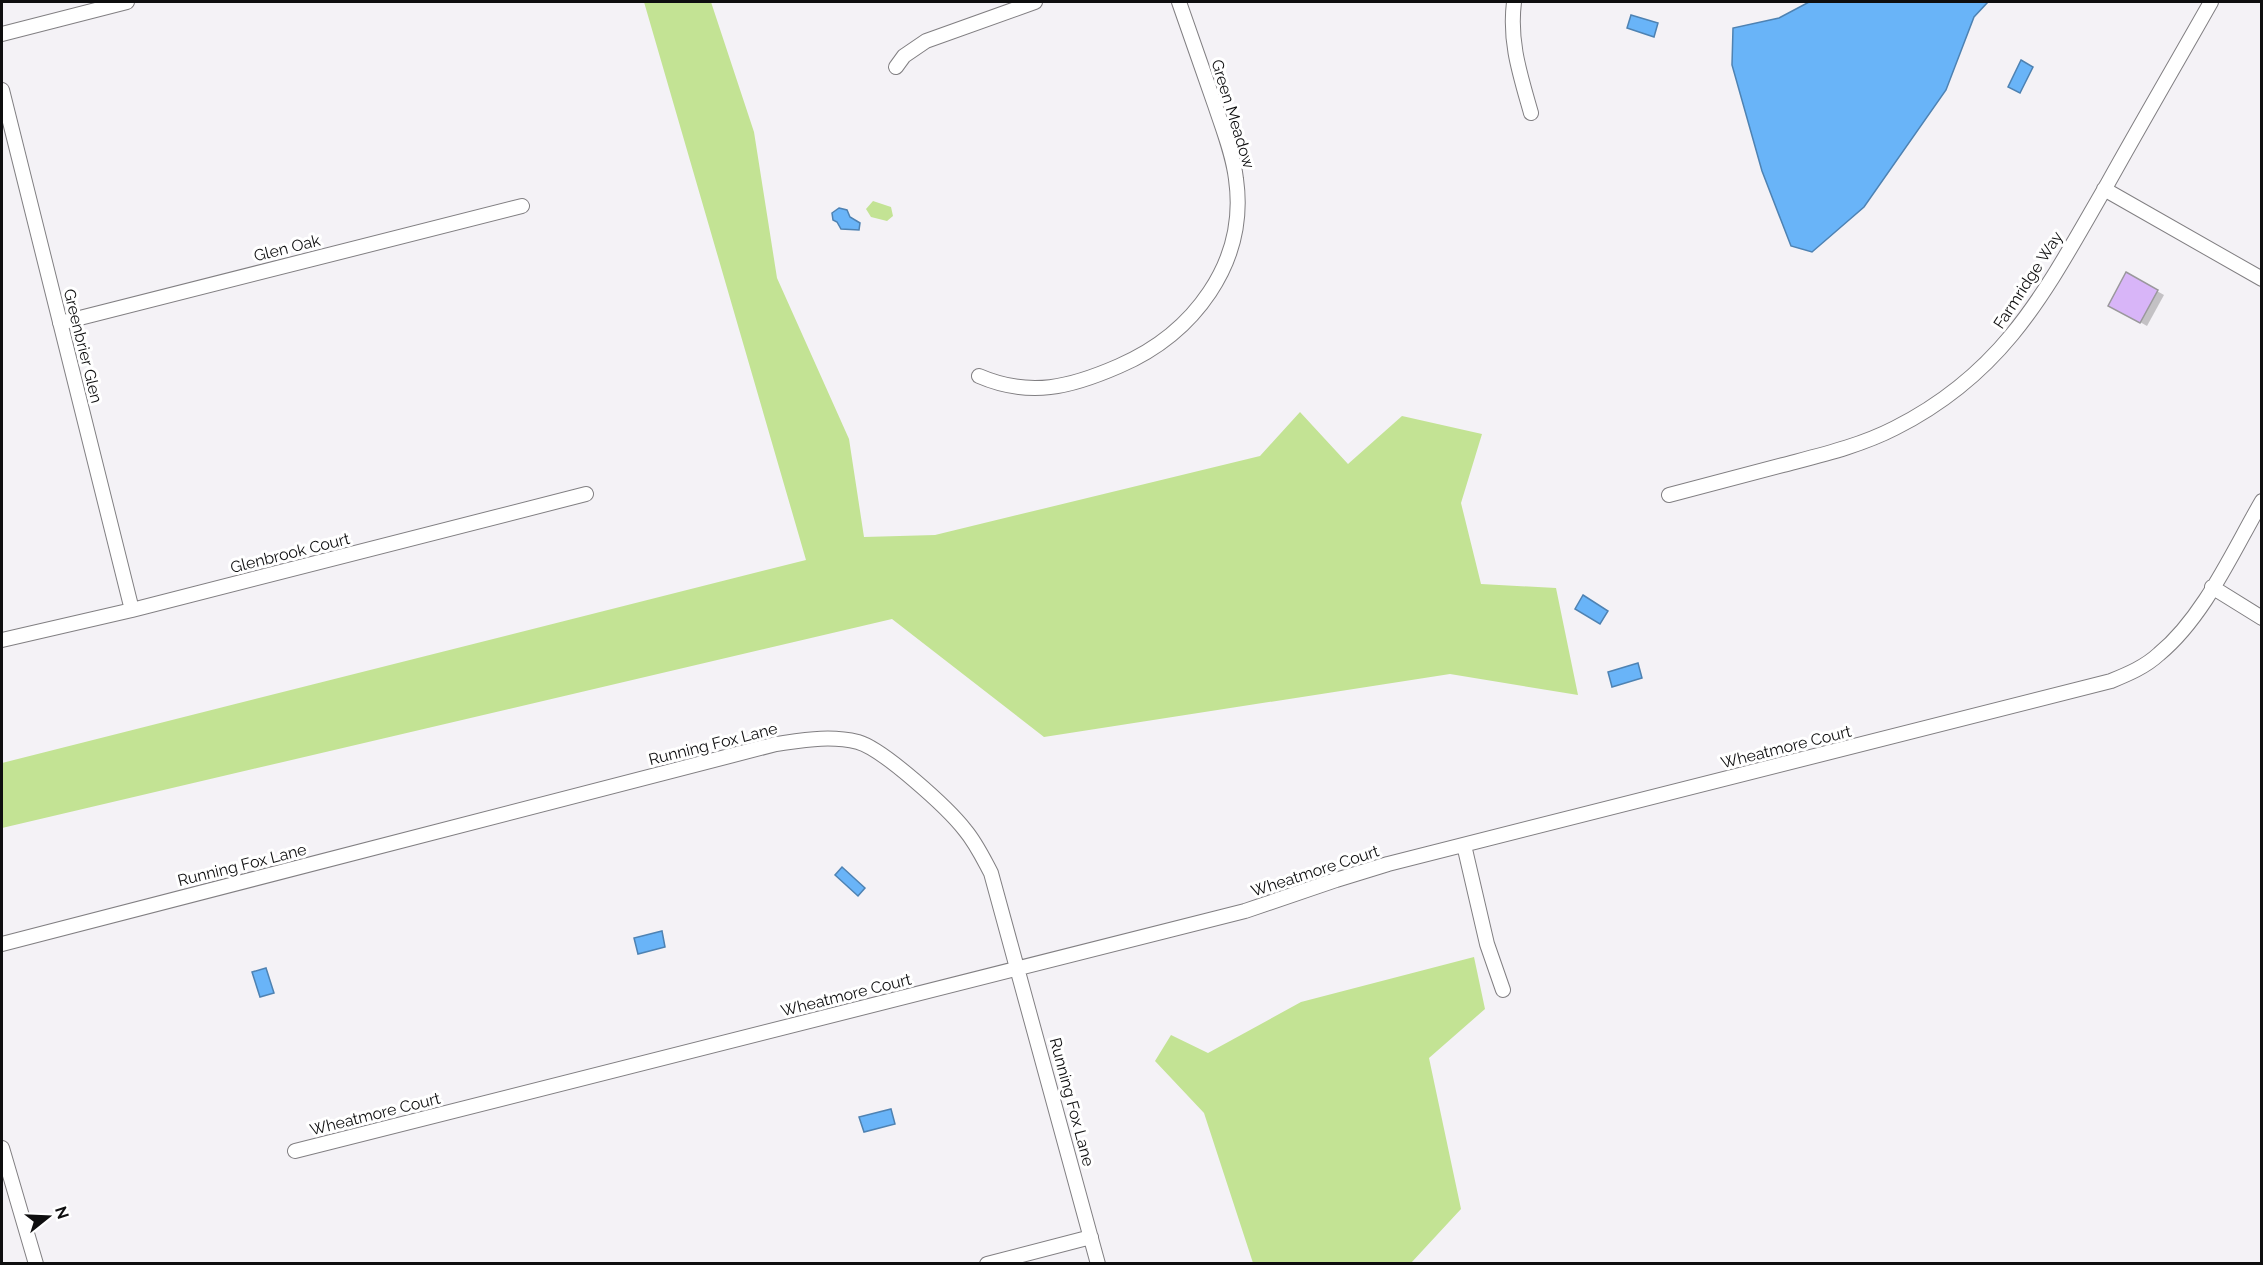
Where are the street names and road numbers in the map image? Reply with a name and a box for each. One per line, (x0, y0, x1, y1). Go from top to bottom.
street label: Green Meadow (1207, 57, 1259, 171)
street label: Farmridge Way (1989, 227, 2067, 332)
street label: Glen Oak (252, 230, 323, 265)
street label: Greenbrier Glen (60, 287, 106, 405)
street label: Glenbrook Court (228, 529, 352, 577)
street label: Running Fox Lane (647, 719, 779, 769)
street label: Wheatmore Court (1719, 721, 1854, 772)
street label: Running Fox Lane (176, 840, 308, 890)
street label: Wheatmore Court (1249, 841, 1382, 901)
street label: Wheatmore Court (779, 969, 914, 1020)
street label: Running Fox Lane (1046, 1036, 1098, 1168)
street label: Wheatmore Court (308, 1088, 443, 1139)

